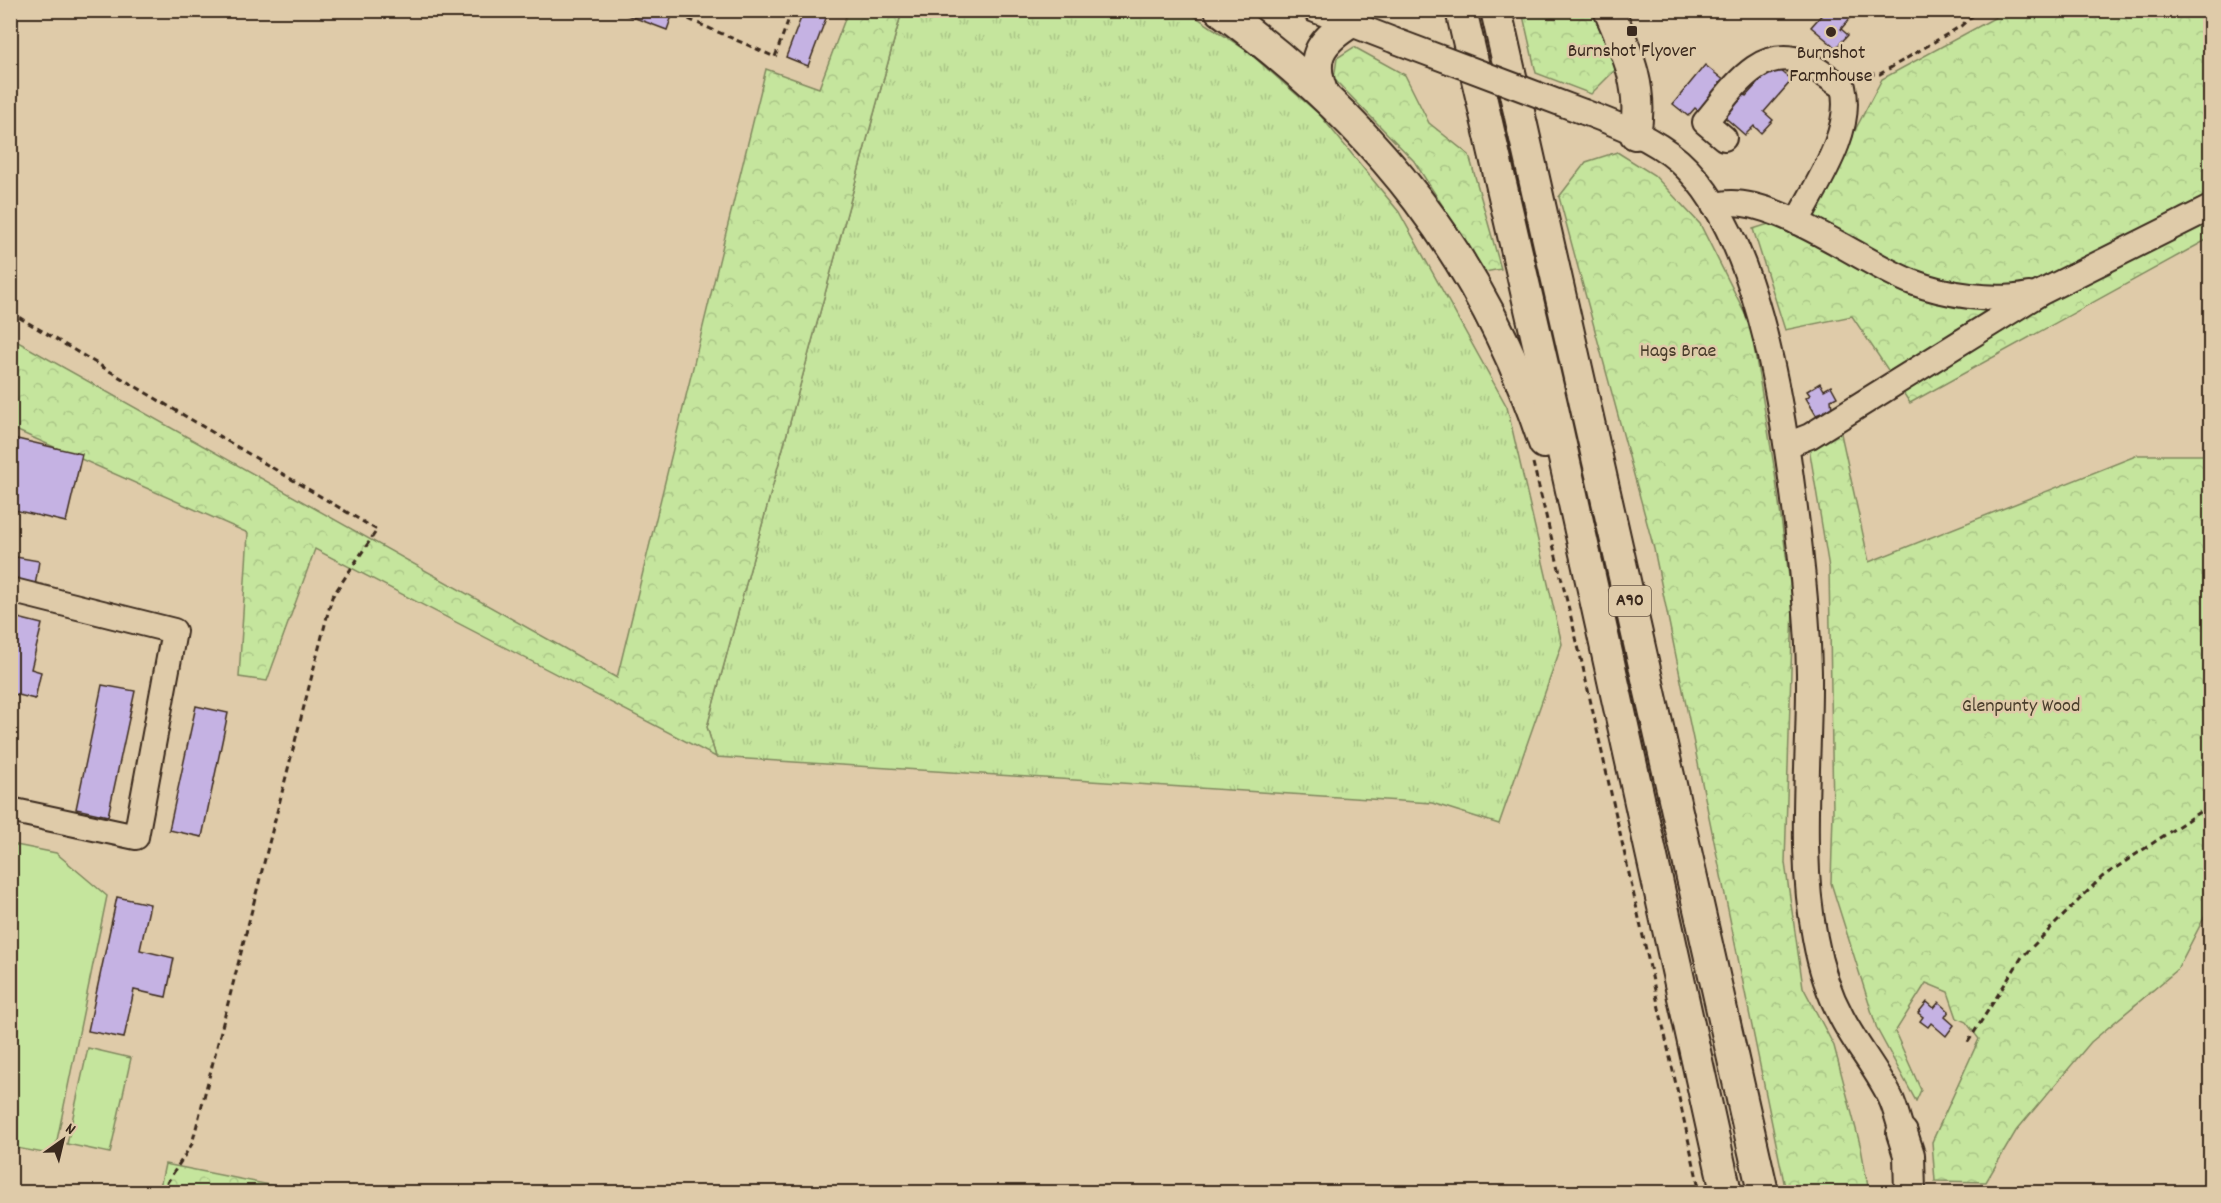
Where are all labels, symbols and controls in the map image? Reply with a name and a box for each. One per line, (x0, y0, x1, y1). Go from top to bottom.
marker: Burnshot Flyover (1625, 24, 1639, 38)
marker: Burnshot Farmhouse (1824, 25, 1838, 39)
place label: Burnshot Flyover (1568, 38, 1697, 66)
place label: Burnshot Farmhouse (1789, 40, 1873, 91)
park label: Hags Brae (1640, 338, 1716, 366)
road number: A90 (1609, 586, 1651, 616)
park label: Glenpunty Wood (1962, 693, 2080, 721)
north arrow (33, 1110, 93, 1170)
text: N (60, 1118, 80, 1141)

